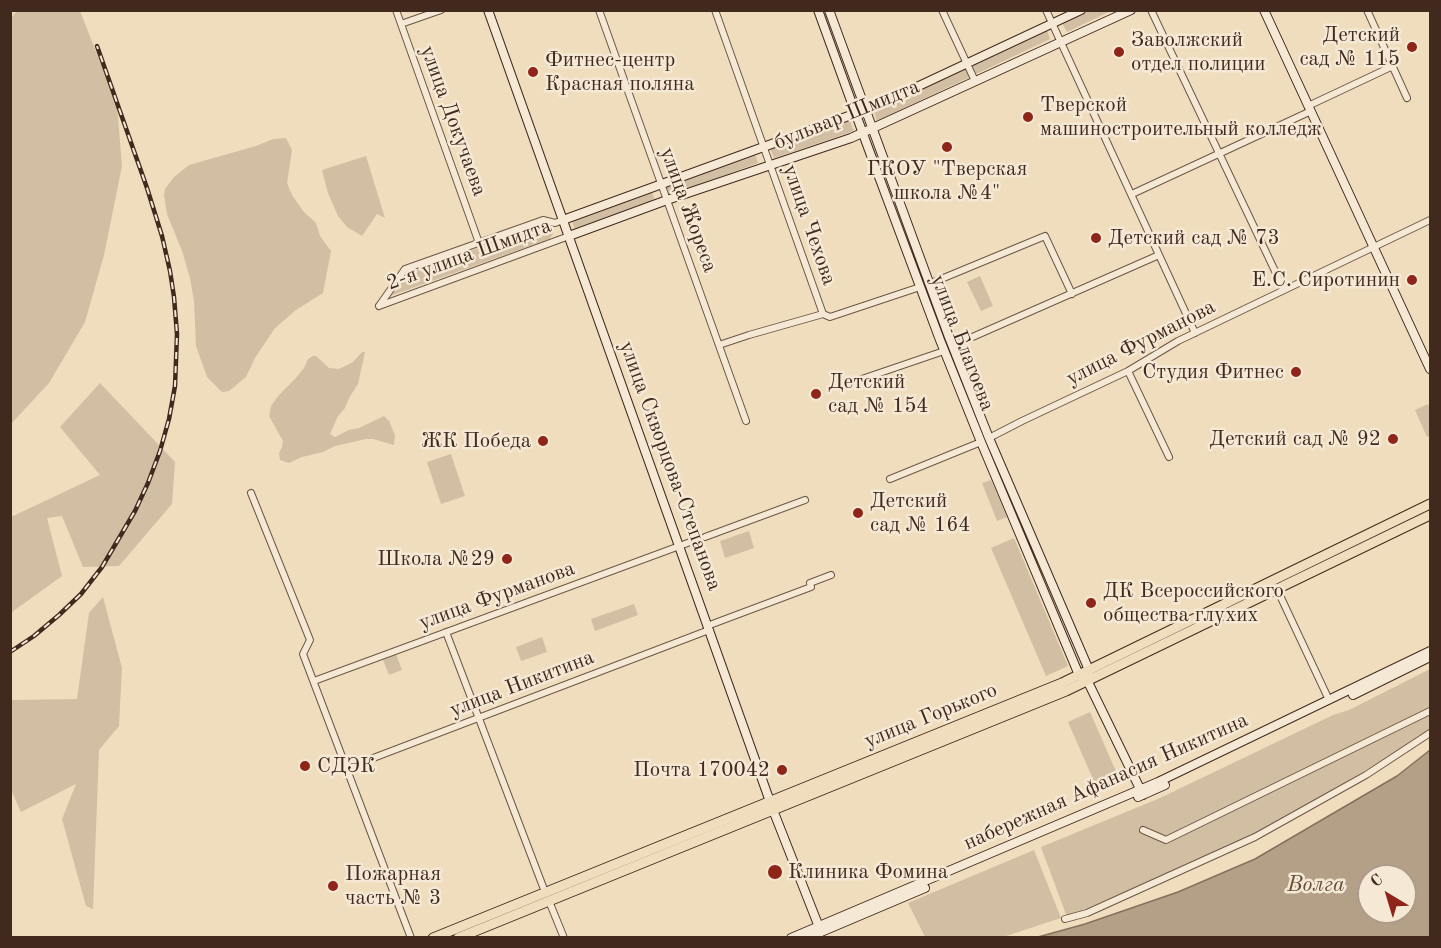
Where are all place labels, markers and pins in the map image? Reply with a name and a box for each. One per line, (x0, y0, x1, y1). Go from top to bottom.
place label: Детский сад № 115 (1299, 22, 1400, 72)
place label: Заволжский отдел полиции (1131, 27, 1266, 77)
marker: Детский сад № 115 (1405, 40, 1419, 54)
marker: Заволжский отдел полиции (1112, 45, 1126, 59)
place label: Фитнес-центр Красная поляна (545, 47, 695, 97)
marker: Фитнес-центр Красная поляна (526, 65, 540, 79)
place label: Тверской машиностроительный колледж (1040, 92, 1322, 142)
marker: Тверской машиностроительный колледж (1021, 110, 1035, 124)
marker: ГКОУ "Тверская школа №4" (940, 140, 954, 154)
place label: ГКОУ "Тверская школа №4" (867, 156, 1027, 206)
place label: Детский сад № 73 (1108, 225, 1280, 251)
marker: Детский сад № 73 (1089, 231, 1103, 245)
place label: Е.С. Сиротинин (1252, 267, 1400, 293)
marker: Е.С. Сиротинин (1405, 273, 1419, 287)
place label: Студия Фитнес (1142, 359, 1284, 385)
marker: Студия Фитнес (1289, 365, 1303, 379)
place label: Детский сад № 154 (828, 369, 929, 419)
marker: Детский сад № 154 (809, 387, 823, 401)
place label: Детский сад № 92 (1209, 426, 1381, 452)
place label: ЖК Победа (421, 428, 531, 454)
marker: Детский сад № 92 (1386, 432, 1400, 446)
marker: ЖК Победа (536, 434, 550, 448)
place label: Детский сад № 164 (870, 488, 971, 538)
marker: Детский сад № 164 (851, 506, 865, 520)
place label: Школа №29 (377, 546, 495, 572)
marker: Школа №29 (500, 552, 514, 566)
place label: ДК Всероссийского общества глухих (1103, 578, 1284, 628)
marker: ДК Всероссийского общества глухих (1084, 596, 1098, 610)
place label: СДЭК (317, 753, 375, 779)
place label: Почта 170042 (633, 757, 770, 783)
marker: СДЭК (298, 759, 312, 773)
marker: Почта 170042 (775, 763, 789, 777)
place label: Клиника Фомина (788, 859, 948, 885)
place label: Пожарная часть № 3 (345, 861, 441, 911)
marker: Клиника Фомина (766, 863, 784, 881)
marker: Пожарная часть № 3 (326, 879, 340, 893)

